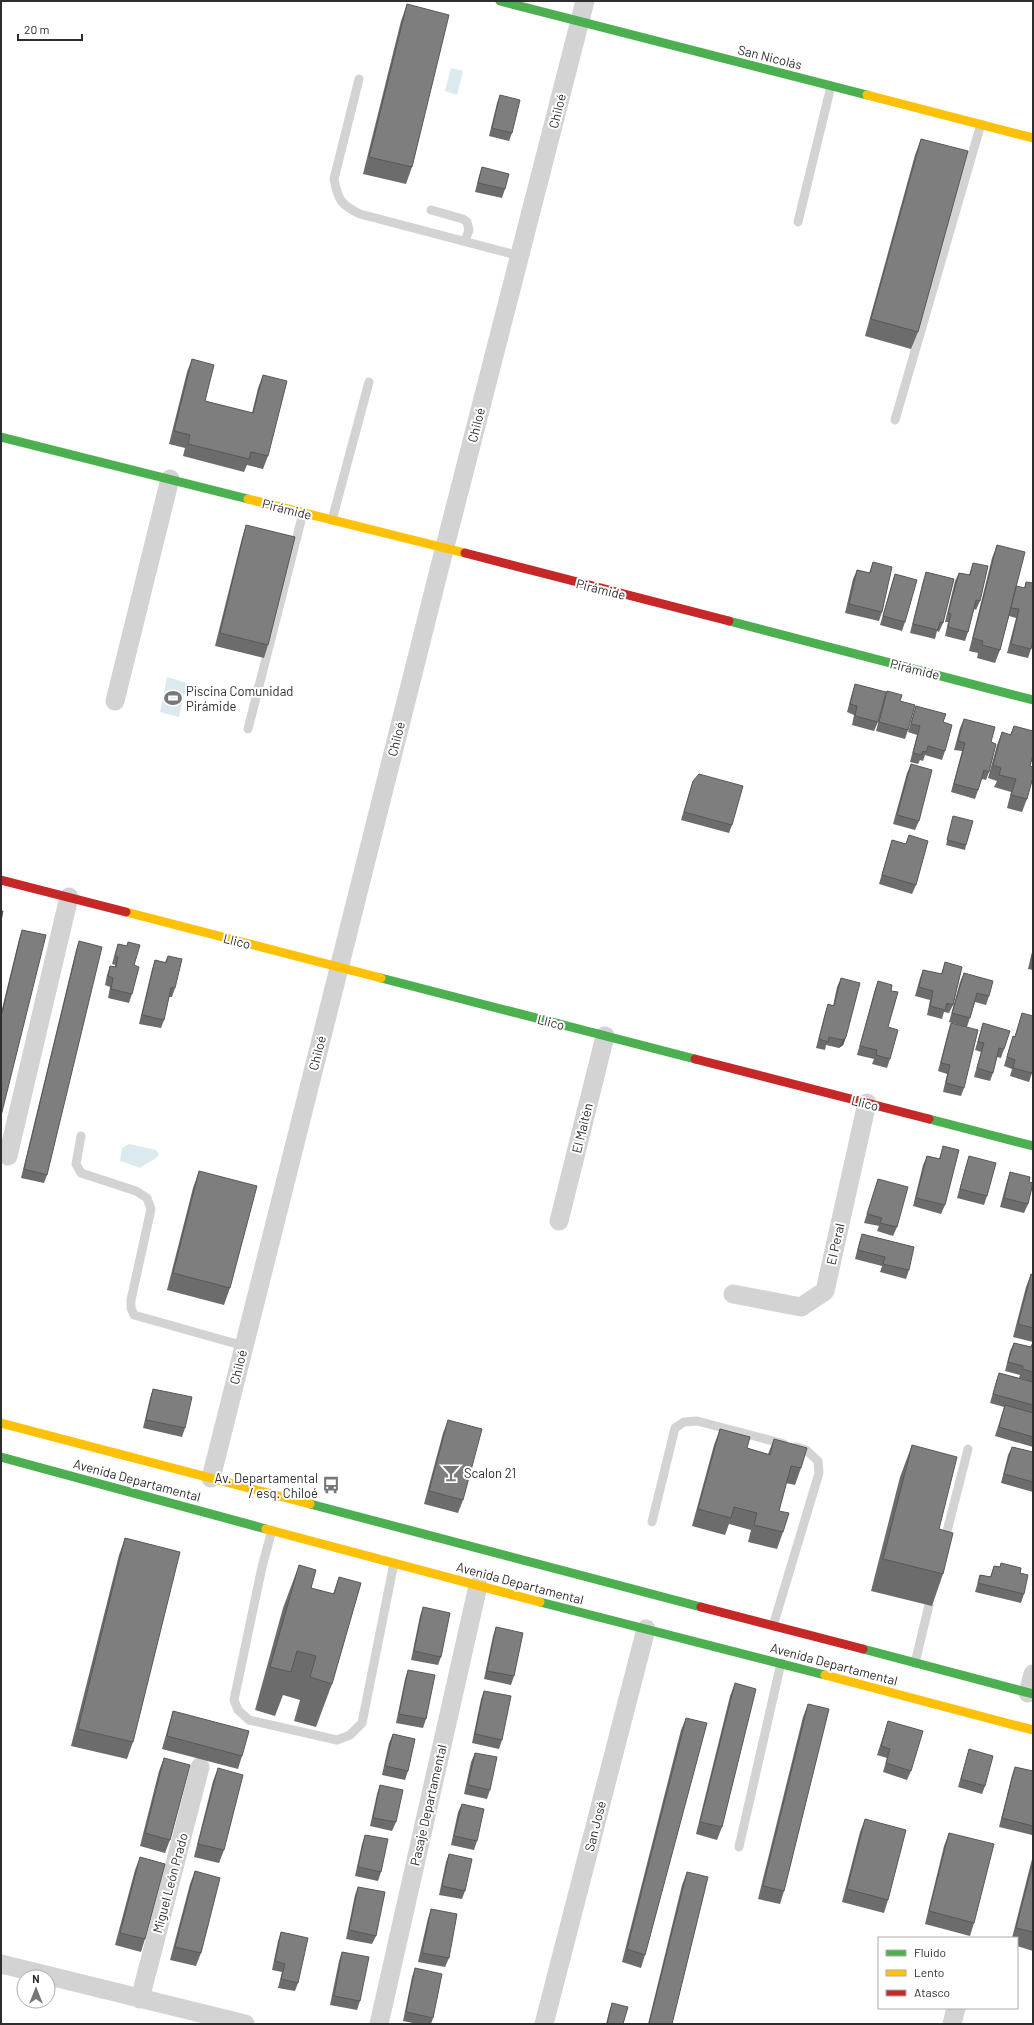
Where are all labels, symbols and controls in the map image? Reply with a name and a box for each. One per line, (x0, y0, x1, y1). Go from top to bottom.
scale bar (18, 16, 82, 42)
text: 20 m (24, 22, 50, 36)
street label: San Nicolás (736, 41, 804, 73)
street label: Chiloé (545, 92, 569, 130)
street label: Chiloé (464, 406, 488, 444)
street label: Pirámide (261, 495, 313, 523)
street label: Pirámide (575, 575, 627, 603)
street label: Pirámide (889, 655, 941, 683)
place label: Piscina Comunidad Pirámide (186, 683, 293, 714)
sports icon: Piscina Comunidad Pirámide (163, 688, 183, 708)
street label: Chiloé (384, 720, 408, 758)
street label: Llico (222, 930, 252, 952)
street label: Llico (536, 1011, 566, 1033)
street label: Chiloé (305, 1034, 329, 1072)
street label: Llico (850, 1092, 880, 1114)
street label: El Maitén (568, 1101, 596, 1155)
street label: El Peral (822, 1222, 848, 1266)
street label: Chiloé (226, 1348, 250, 1386)
street label: Avenida Departamental (72, 1455, 202, 1505)
bar icon: Scalon 21 (441, 1463, 461, 1483)
place label: Scalon 21 (464, 1465, 516, 1481)
place label: Av. Departamental / esq. Chiloé (215, 1470, 318, 1501)
bus stop icon: Av. Departamental / esq. Chiloé (321, 1475, 341, 1495)
street label: Avenida Departamental (455, 1558, 585, 1608)
street label: Avenida Departamental (769, 1639, 899, 1689)
street label: Pasaje Departamental (406, 1743, 450, 1867)
street label: San José (581, 1799, 609, 1853)
street label: Miguel León Prado (149, 1831, 191, 1935)
legend (878, 1937, 1018, 2009)
text: Fluido (914, 1945, 946, 1959)
text: Lento (914, 1965, 944, 1979)
north arrow (16, 1969, 56, 2009)
text: N (32, 1972, 40, 1985)
text: Atasco (914, 1985, 950, 1999)

